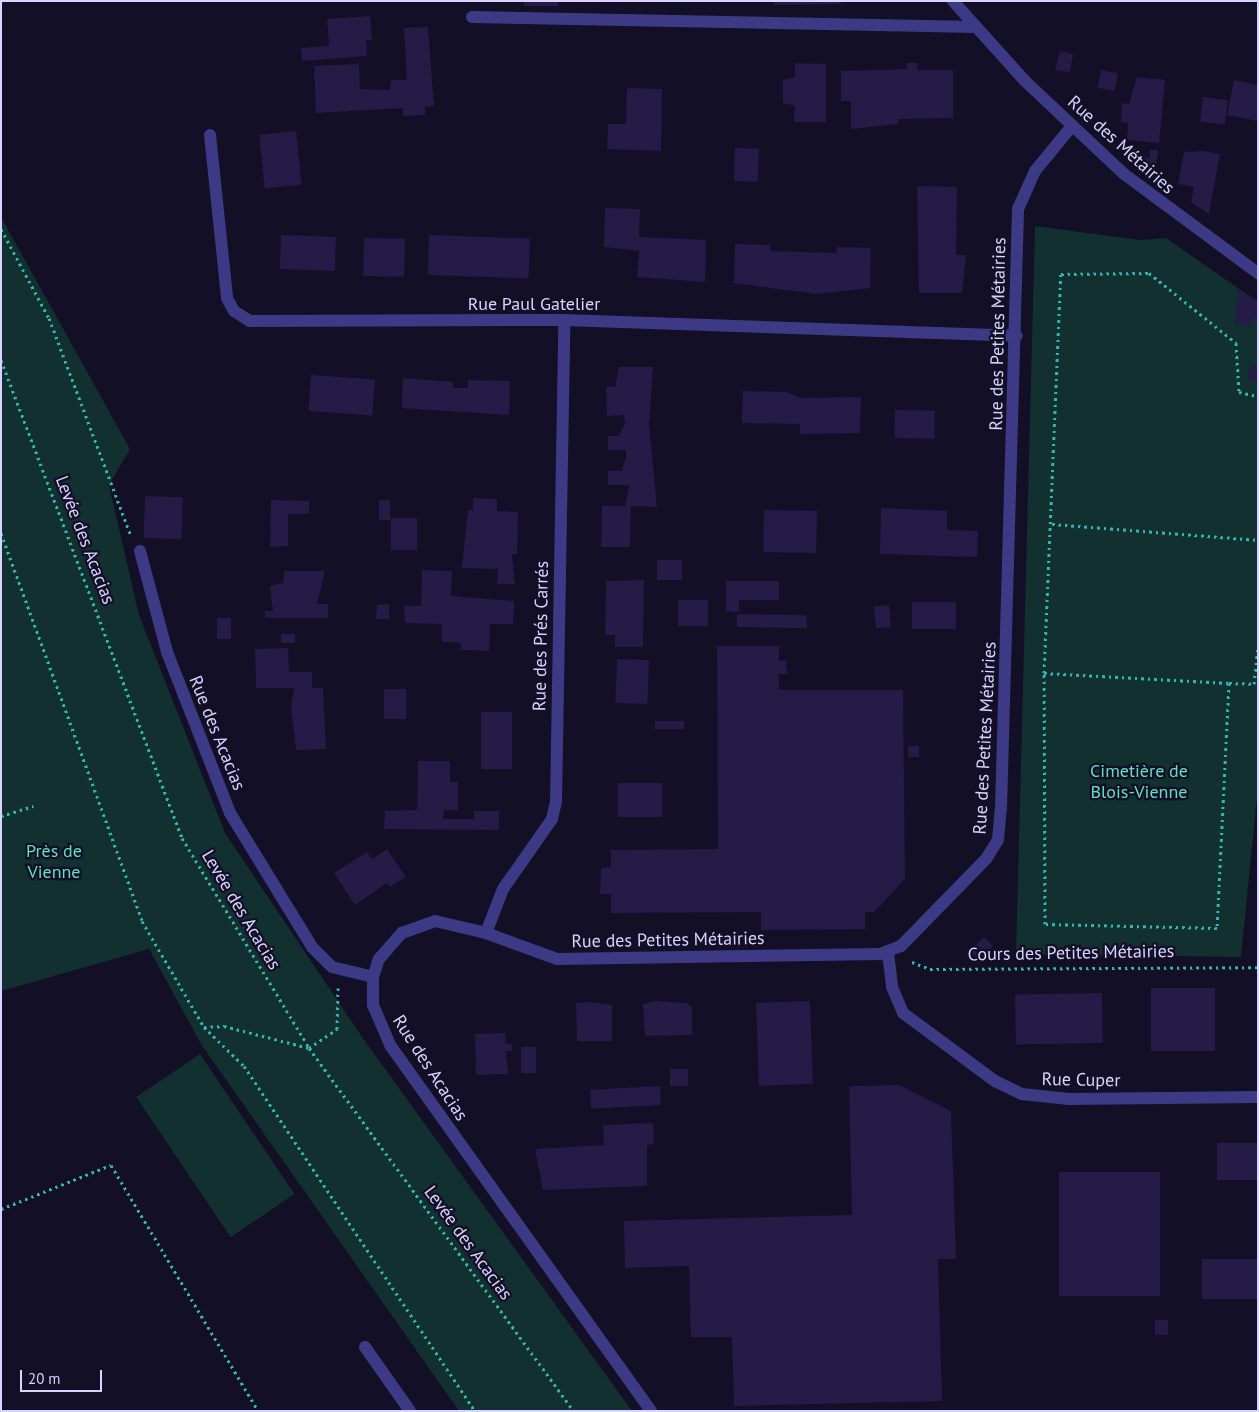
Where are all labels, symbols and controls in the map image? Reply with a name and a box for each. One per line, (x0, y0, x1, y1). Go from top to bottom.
street label: Rue des Métairies (1063, 91, 1179, 199)
street label: Rue des Petites Métairies (986, 237, 1010, 431)
street label: Rue Paul Gatelier (468, 293, 600, 315)
street label: Levée des Acacias (50, 472, 120, 608)
street label: Rue des Prés Carrés (529, 561, 553, 711)
street label: Rue des Petites Métairies (969, 641, 1001, 835)
street label: Rue des Acacias (184, 672, 250, 794)
park label: Cimetière de Blois-Vienne (1090, 761, 1188, 804)
park label: Près de Vienne (26, 841, 82, 884)
street label: Levée des Acacias (197, 846, 285, 974)
street label: Rue des Petites Métairies (571, 928, 765, 952)
street label: Cours des Petites Métairies (968, 940, 1174, 966)
street label: Rue des Acacias (388, 1011, 472, 1125)
street label: Rue Cuper (1041, 1069, 1121, 1091)
street label: Levée des Acacias (419, 1181, 517, 1305)
scale bar (22, 1360, 105, 1392)
text: 20 m (28, 1369, 61, 1388)

